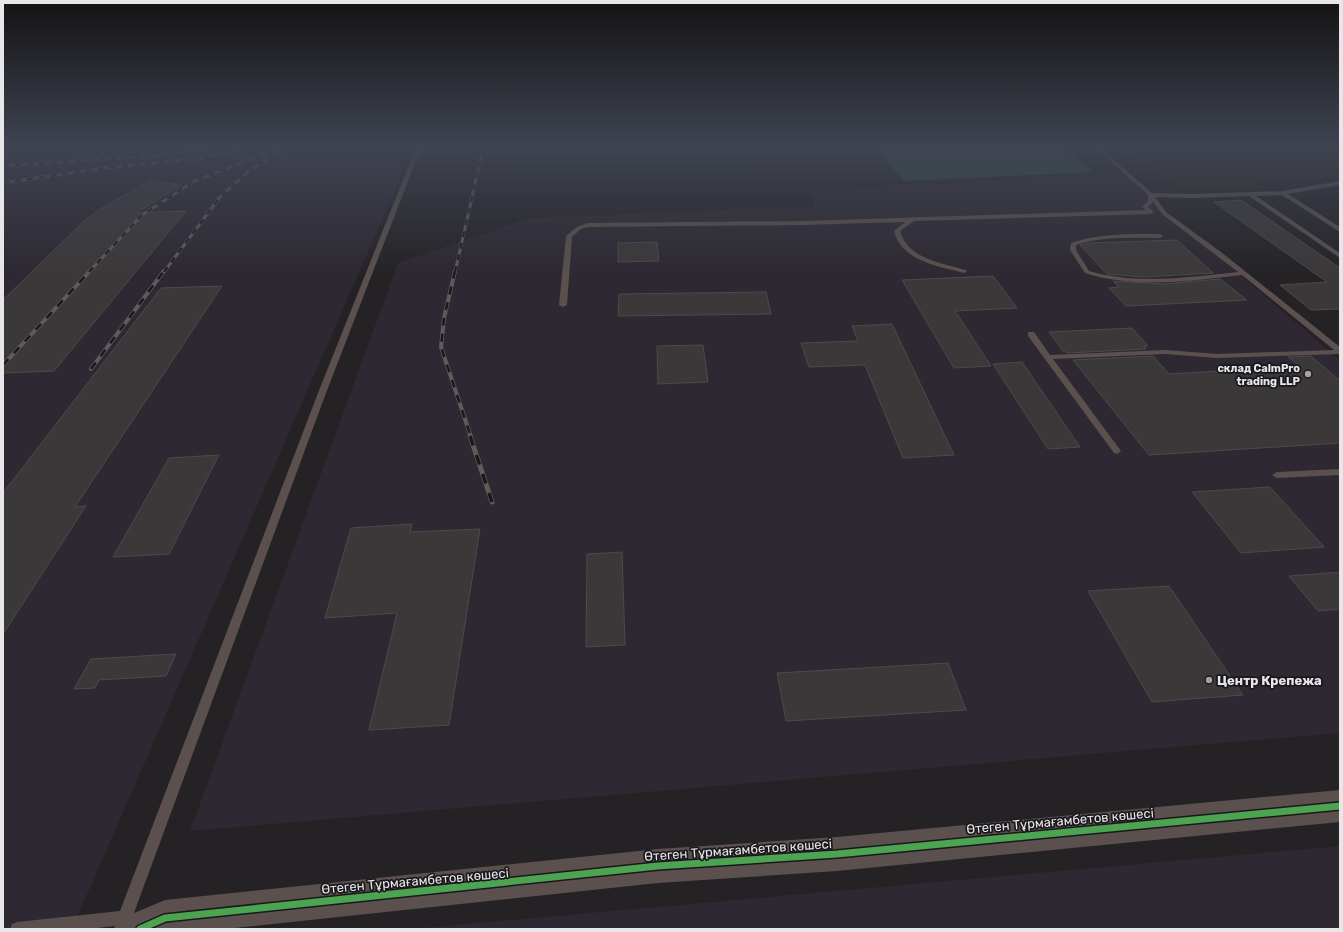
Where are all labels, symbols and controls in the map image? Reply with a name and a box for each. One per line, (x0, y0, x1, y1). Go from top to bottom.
place label: склад CalmPro trading LLP (1217, 362, 1301, 388)
marker: склад CalmPro trading LLP (1303, 369, 1313, 379)
place label: Центр Крепежа (1217, 673, 1322, 688)
marker: Центр Крепежа (1204, 675, 1214, 685)
street label: Өтеген Тұрмағамбетов көшесі (966, 805, 1154, 837)
street label: Өтеген Тұрмағамбетов көшесі (644, 836, 832, 864)
street label: Өтеген Тұрмағамбетов көшесі (321, 865, 509, 897)

